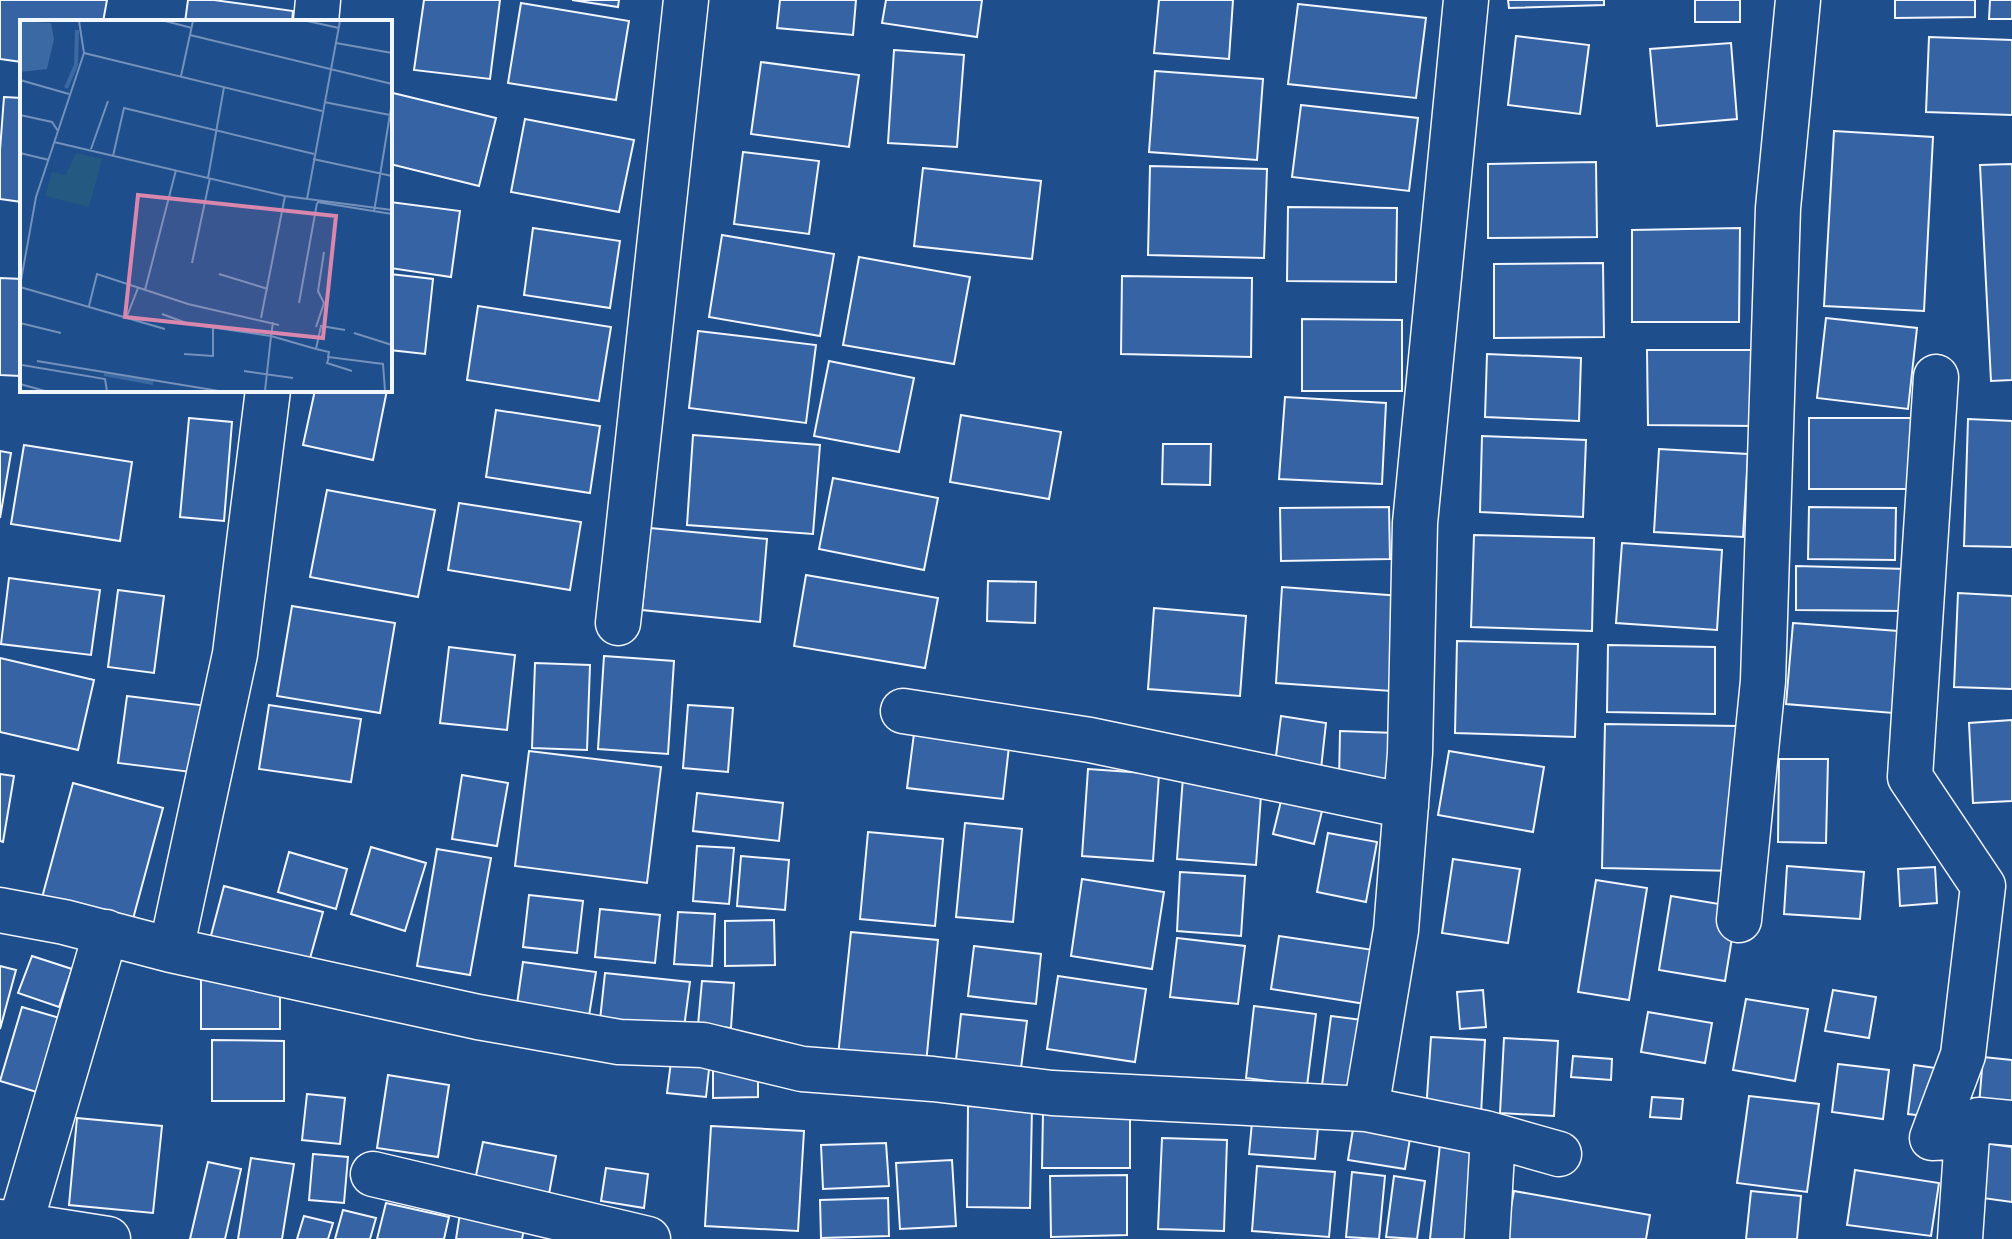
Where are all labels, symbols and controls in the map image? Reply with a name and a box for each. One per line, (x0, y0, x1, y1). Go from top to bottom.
inset map (20, 20, 392, 392)

